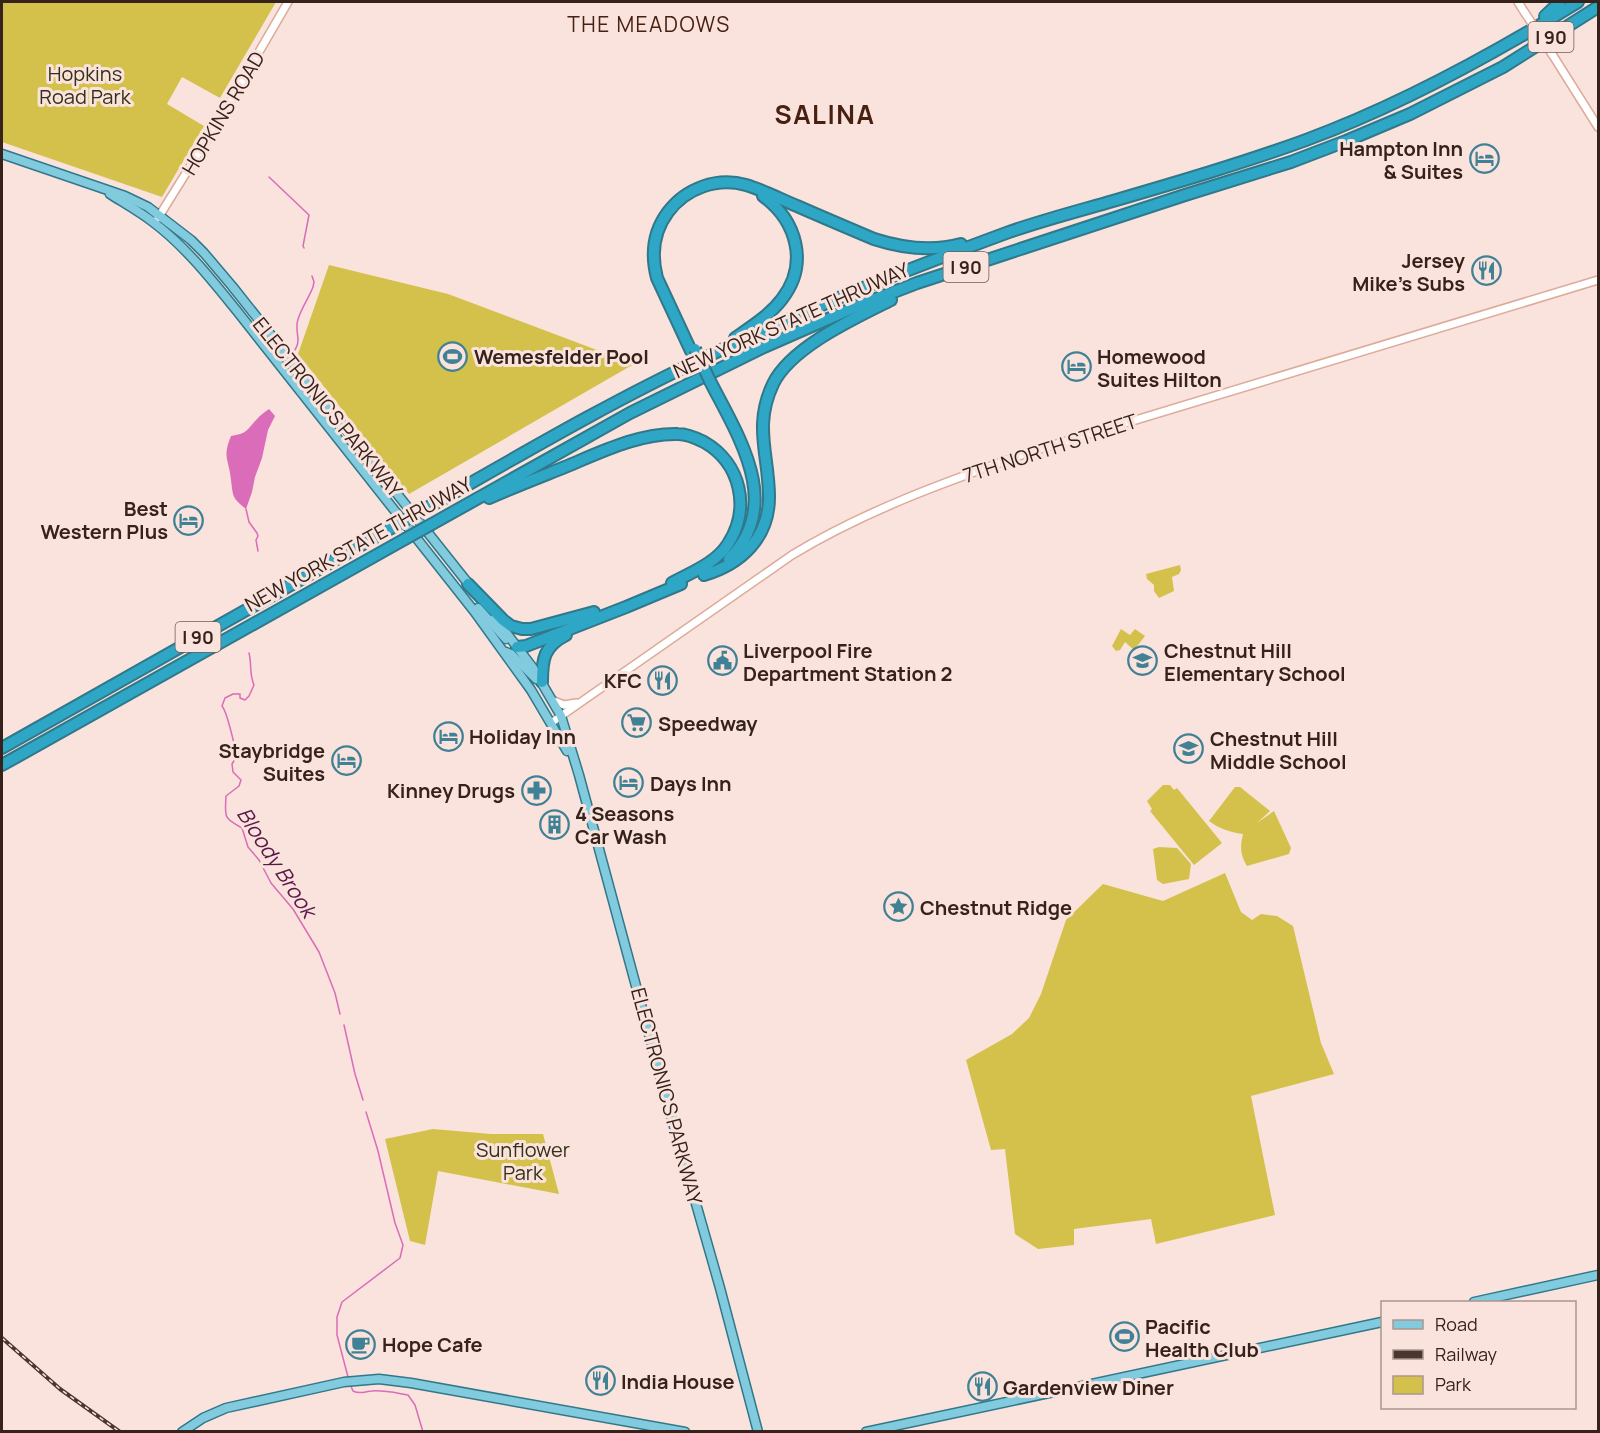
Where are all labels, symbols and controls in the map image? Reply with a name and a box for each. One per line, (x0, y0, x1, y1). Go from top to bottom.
district label: THE MEADOWS (567, 10, 731, 38)
road number: I 90 (1528, 22, 1574, 52)
street label: HOPKINS ROAD (175, 46, 271, 180)
park label: Hopkins Road Park (39, 60, 132, 110)
district label: SALINA (775, 96, 875, 132)
place label: Hampton Inn & Suites (1339, 135, 1463, 185)
hotel icon: Hampton Inn & Suites (1468, 143, 1500, 175)
place label: Jersey Mike's Subs (1352, 247, 1466, 297)
road number: I 90 (944, 252, 988, 282)
street label: NEW YORK STATE THRUWAY (669, 255, 914, 384)
restaurant icon: Jersey Mike's Subs (1470, 255, 1502, 287)
street label: ELECTRONICS PARKWAY (247, 312, 409, 503)
sports icon: Wemesfelder Pool (437, 340, 469, 372)
place label: Wemesfelder Pool (474, 343, 649, 370)
place label: Homewood Suites Hilton (1097, 343, 1222, 393)
hotel icon: Homewood Suites Hilton (1060, 351, 1092, 383)
street label: 7TH NORTH STREET (959, 407, 1141, 489)
street label: NEW YORK STATE THRUWAY (240, 470, 477, 618)
place label: Best Western Plus (40, 495, 168, 545)
hotel icon: Best Western Plus (173, 504, 205, 536)
road number: I 90 (176, 622, 220, 652)
place label: Liverpool Fire Department Station 2 (743, 637, 952, 687)
place label: Chestnut Hill Elementary School (1164, 637, 1346, 687)
public building icon: Liverpool Fire Department Station 2 (706, 645, 738, 677)
school or university icon: Chestnut Hill Elementary School (1127, 645, 1159, 677)
restaurant icon: KFC (647, 664, 679, 696)
place label: KFC (604, 667, 642, 694)
supermarket icon: Speedway (621, 707, 653, 739)
place label: Speedway (658, 710, 758, 737)
hotel icon: Holiday Inn (432, 720, 464, 752)
place label: Holiday Inn (469, 723, 576, 750)
place label: Chestnut Hill Middle School (1210, 725, 1347, 775)
school or university icon: Chestnut Hill Middle School (1173, 733, 1205, 765)
place label: Staybridge Suites (218, 737, 325, 787)
hotel icon: Staybridge Suites (330, 745, 362, 777)
hotel icon: Days Inn (613, 767, 645, 799)
place label: Days Inn (650, 770, 732, 797)
pharmacy icon: Kinney Drugs (520, 774, 552, 806)
place label: Kinney Drugs (387, 777, 515, 804)
place label: 4 Seasons Car Wash (575, 800, 674, 850)
water label: Bloody Brook (231, 802, 324, 925)
building icon: 4 Seasons Car Wash (538, 808, 570, 840)
place icon: Chestnut Ridge (883, 891, 915, 923)
place label: Chestnut Ridge (920, 894, 1072, 921)
street label: ELECTRONICS PARKWAY (625, 985, 709, 1208)
park label: Sunflower Park (476, 1136, 570, 1186)
legend (1381, 1301, 1576, 1409)
text: Road (1435, 1312, 1478, 1336)
place label: Pacific Health Club (1145, 1313, 1259, 1363)
sports icon: Pacific Health Club (1108, 1321, 1140, 1353)
cafe icon: Hope Cafe (345, 1328, 377, 1360)
place label: Hope Cafe (382, 1331, 483, 1358)
text: Railway (1435, 1342, 1497, 1366)
restaurant icon: India House (584, 1365, 616, 1397)
place label: India House (621, 1368, 735, 1395)
restaurant icon: Gardenview Diner (966, 1371, 998, 1403)
text: Park (1435, 1372, 1472, 1396)
place label: Gardenview Diner (1003, 1374, 1174, 1401)

